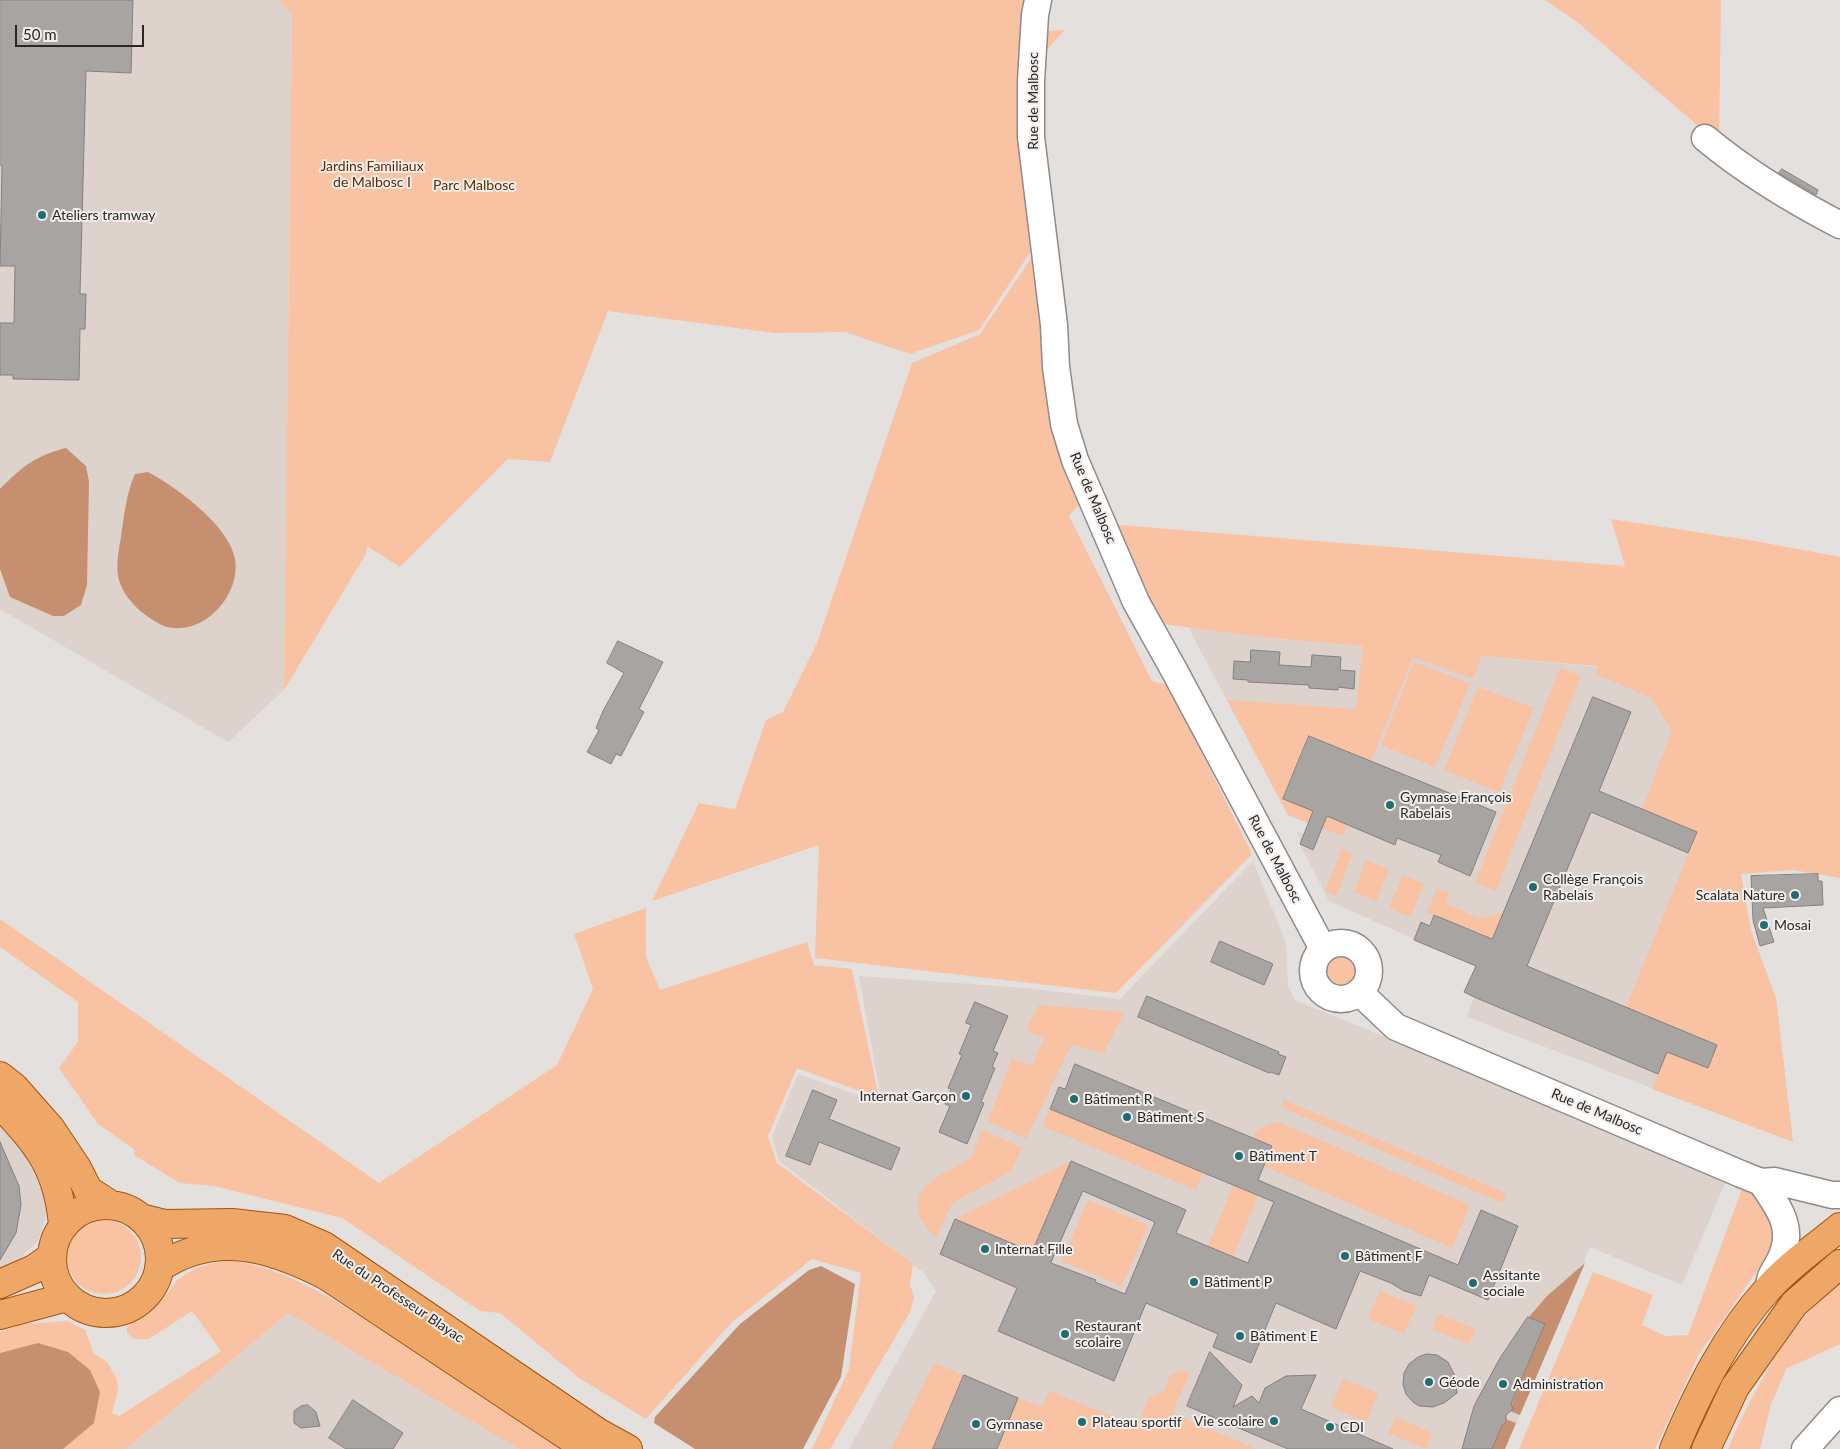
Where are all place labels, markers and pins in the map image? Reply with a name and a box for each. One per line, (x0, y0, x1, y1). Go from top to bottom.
place label: Ateliers tramway (52, 207, 156, 223)
marker: Ateliers tramway (36, 209, 48, 221)
place label: Gymnase François Rabelais (1400, 789, 1511, 822)
marker: Gymnase François Rabelais (1384, 799, 1396, 811)
place label: Collège François Rabelais (1543, 871, 1643, 904)
marker: Collège François Rabelais (1527, 881, 1539, 893)
place label: Scalata Nature (1696, 887, 1785, 903)
marker: Scalata Nature (1789, 889, 1801, 901)
place label: Mosai (1774, 917, 1811, 933)
marker: Mosai (1758, 919, 1770, 931)
place label: Internat Garçon (859, 1088, 956, 1104)
marker: Internat Garçon (960, 1090, 972, 1102)
place label: Bâtiment R (1084, 1091, 1152, 1107)
marker: Bâtiment R (1068, 1093, 1080, 1105)
place label: Bâtiment S (1137, 1109, 1204, 1125)
marker: Bâtiment S (1121, 1111, 1133, 1123)
place label: Bâtiment T (1249, 1148, 1317, 1164)
marker: Bâtiment T (1233, 1150, 1245, 1162)
place label: Internat Fille (995, 1241, 1073, 1257)
marker: Internat Fille (979, 1243, 991, 1255)
place label: Bâtiment F (1355, 1248, 1423, 1264)
marker: Bâtiment F (1339, 1250, 1351, 1262)
place label: Assitante sociale (1483, 1267, 1540, 1300)
place label: Bâtiment P (1204, 1274, 1272, 1290)
marker: Bâtiment P (1188, 1276, 1200, 1288)
marker: Assitante sociale (1467, 1277, 1479, 1289)
place label: Restaurant scolaire (1075, 1318, 1141, 1350)
marker: Restaurant scolaire (1059, 1328, 1071, 1340)
place label: Bâtiment E (1250, 1328, 1318, 1344)
marker: Bâtiment E (1234, 1330, 1246, 1342)
place label: Géode (1439, 1374, 1480, 1390)
marker: Géode (1423, 1376, 1435, 1388)
place label: Administration (1513, 1376, 1604, 1392)
marker: Administration (1497, 1378, 1509, 1390)
place label: Vie scolaire (1194, 1413, 1264, 1429)
place label: Plateau sportif (1092, 1414, 1182, 1430)
marker: Vie scolaire (1268, 1415, 1280, 1427)
place label: Gymnase (986, 1416, 1043, 1432)
marker: Plateau sportif (1076, 1416, 1088, 1428)
marker: Gymnase (970, 1418, 982, 1430)
place label: CDI (1340, 1419, 1364, 1435)
marker: CDI (1324, 1421, 1336, 1433)

